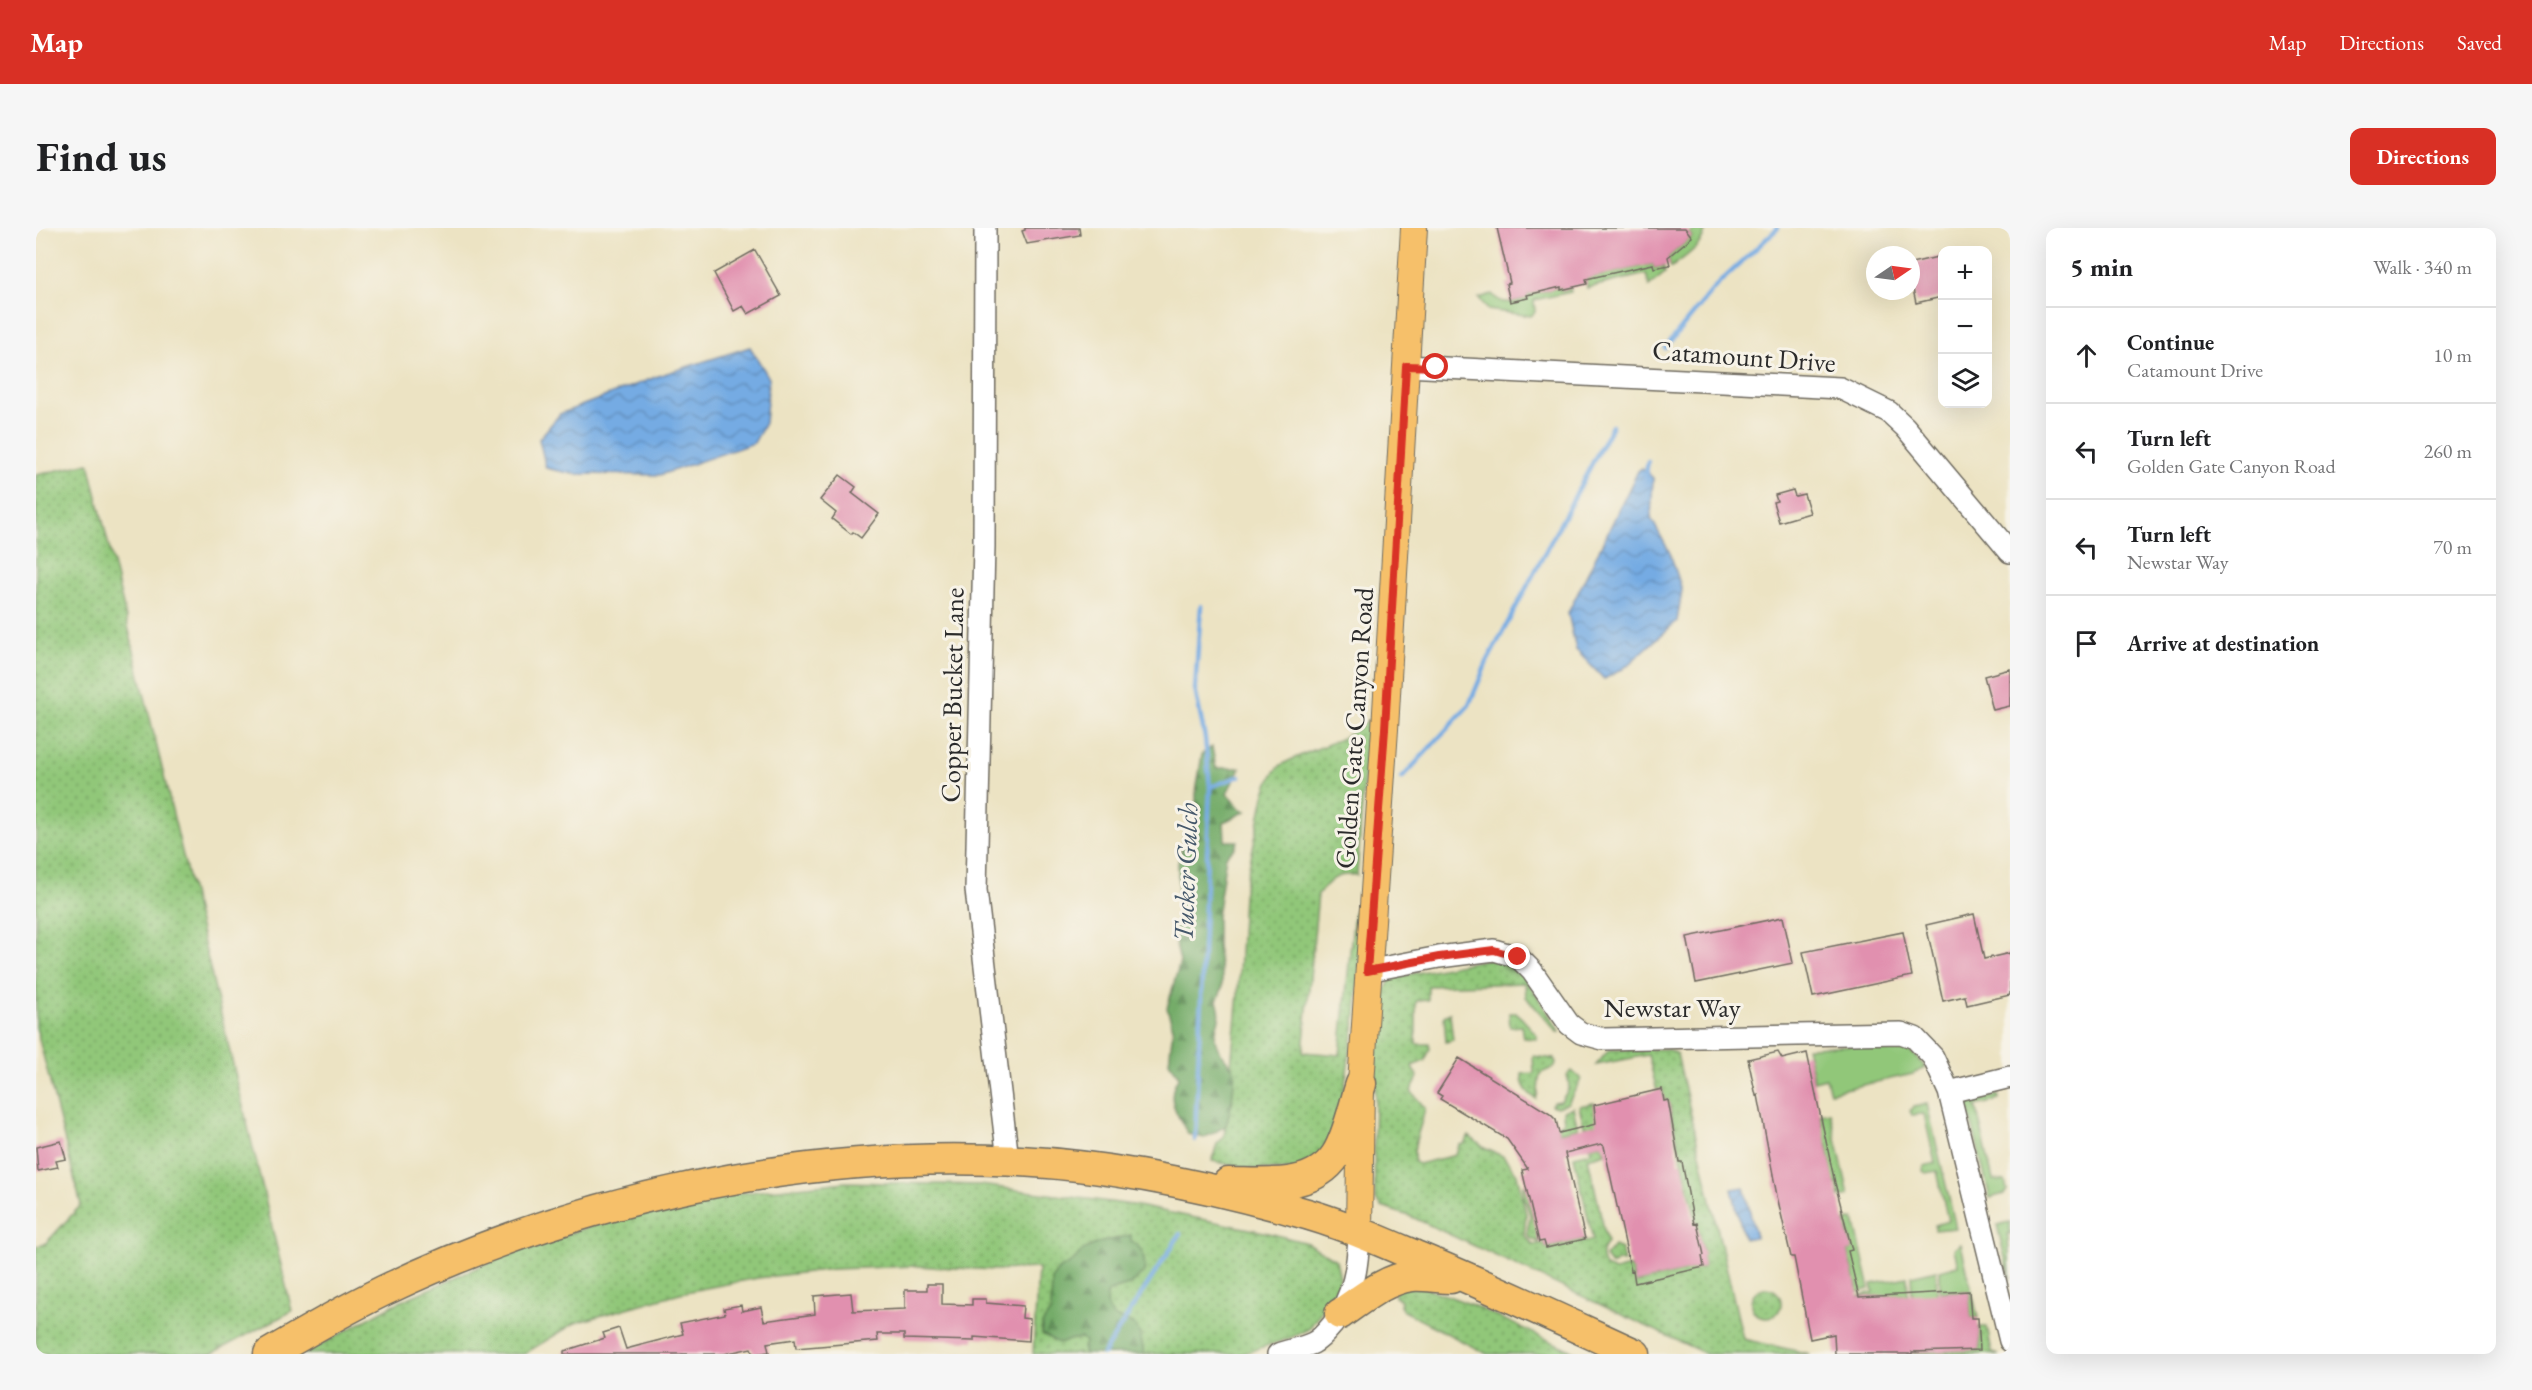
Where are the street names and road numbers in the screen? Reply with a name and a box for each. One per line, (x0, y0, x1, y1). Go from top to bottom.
street label: Catamount Drive (1651, 332, 1837, 380)
street label: Golden Gate Canyon Road (1327, 586, 1381, 870)
street label: Copper Bucket Lane (933, 587, 971, 803)
street label: Newstar Way (1603, 990, 1741, 1025)

